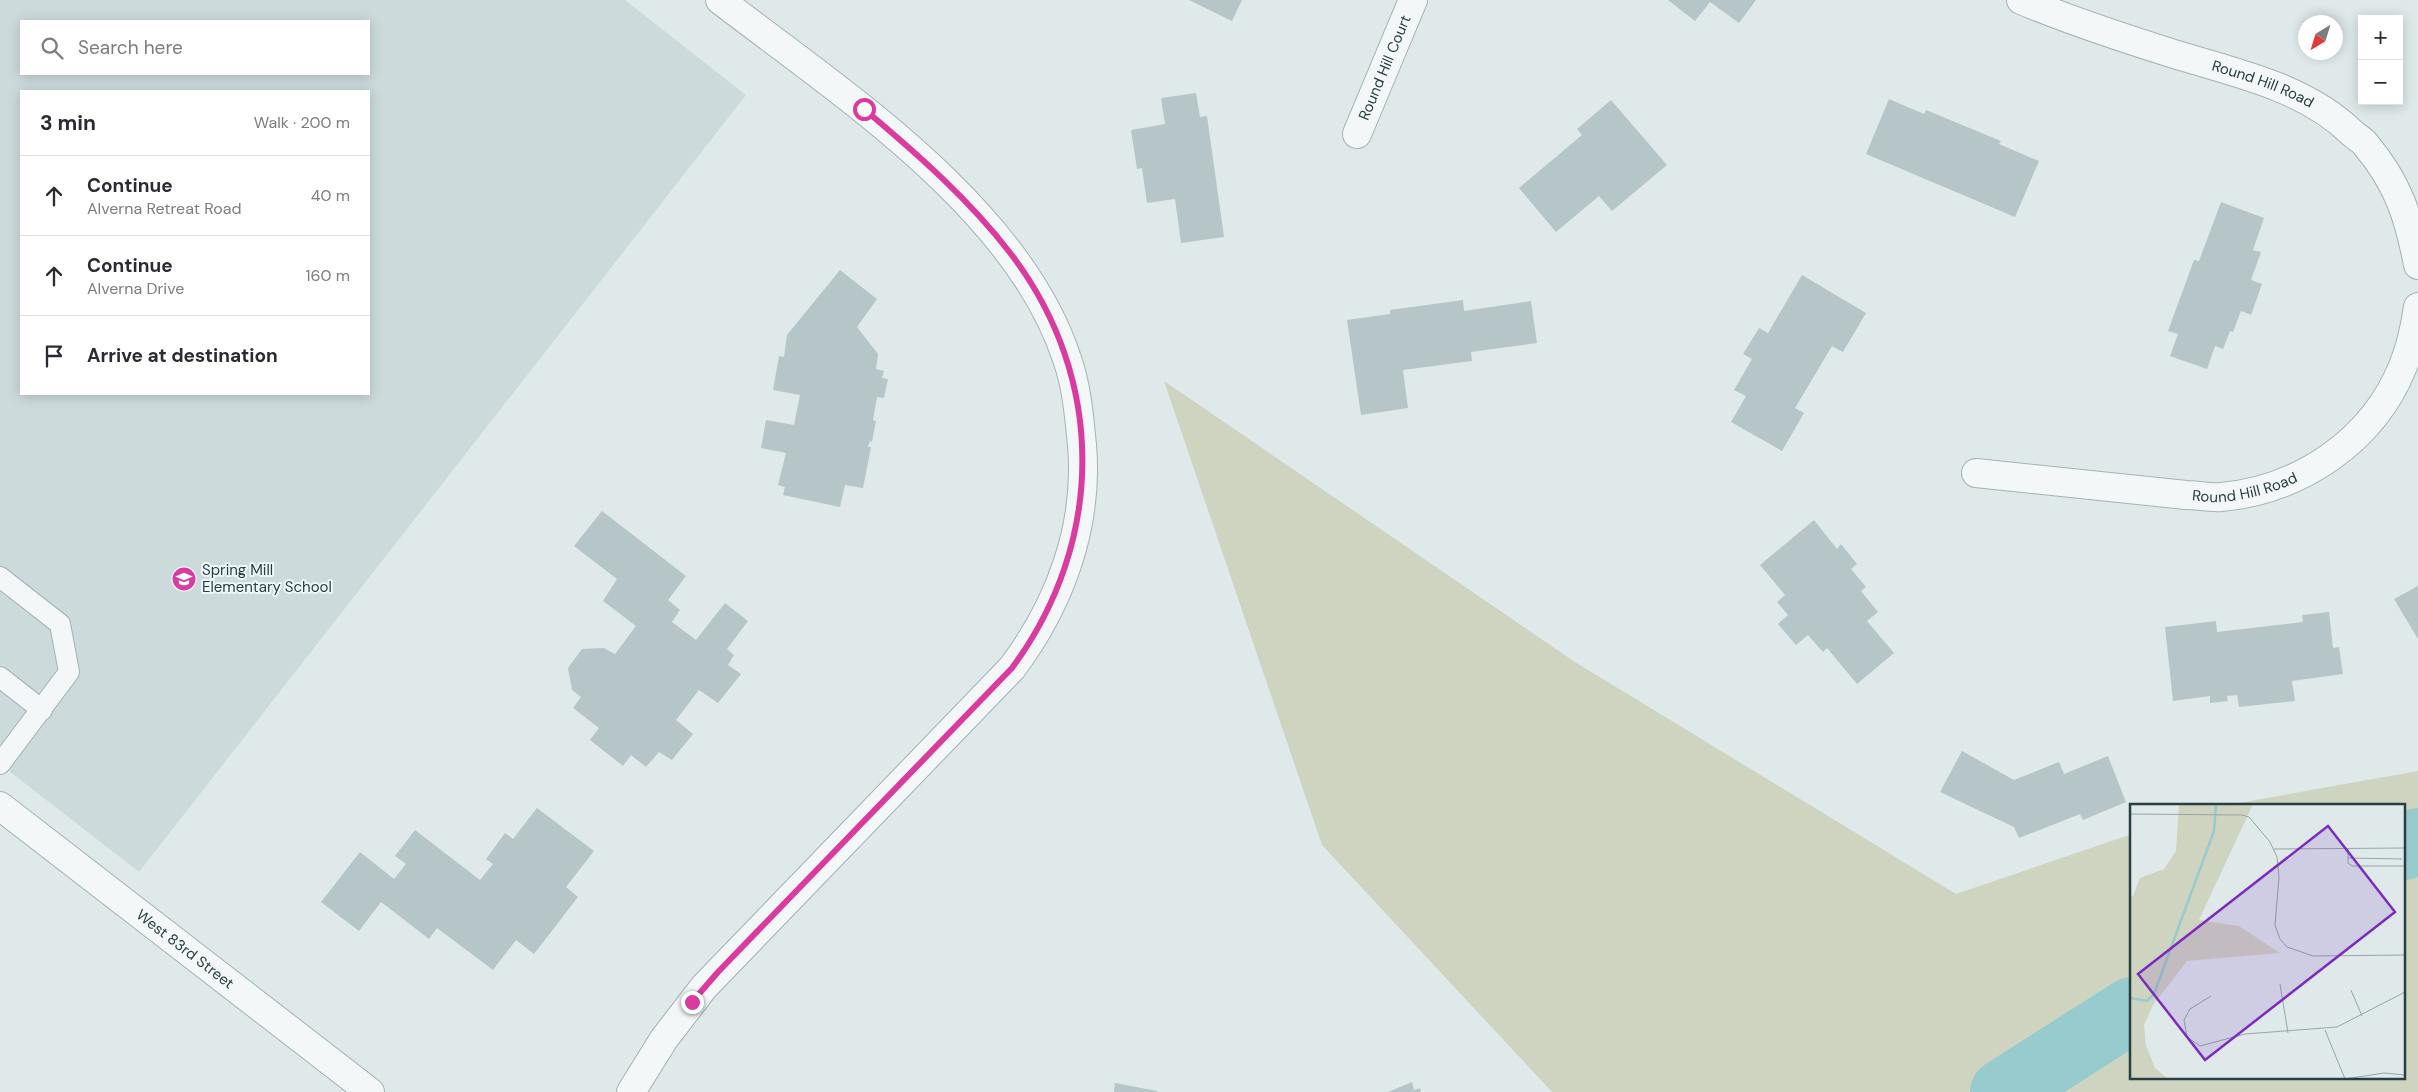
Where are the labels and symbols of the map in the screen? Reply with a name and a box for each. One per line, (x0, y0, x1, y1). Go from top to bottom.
street label: Round Hill Court (1354, 12, 1416, 123)
north arrow (2298, 15, 2343, 60)
street label: Round Hill Road (2209, 56, 2317, 112)
route start (853, 98, 876, 121)
street label: Round Hill Road (2191, 468, 2301, 507)
place label: Spring Mill Elementary School (202, 560, 332, 597)
school or university icon: Spring Mill Elementary School (171, 566, 197, 592)
inset map (2130, 804, 2406, 1080)
street label: West 83rd Street (132, 905, 238, 993)
route end (681, 991, 704, 1014)

